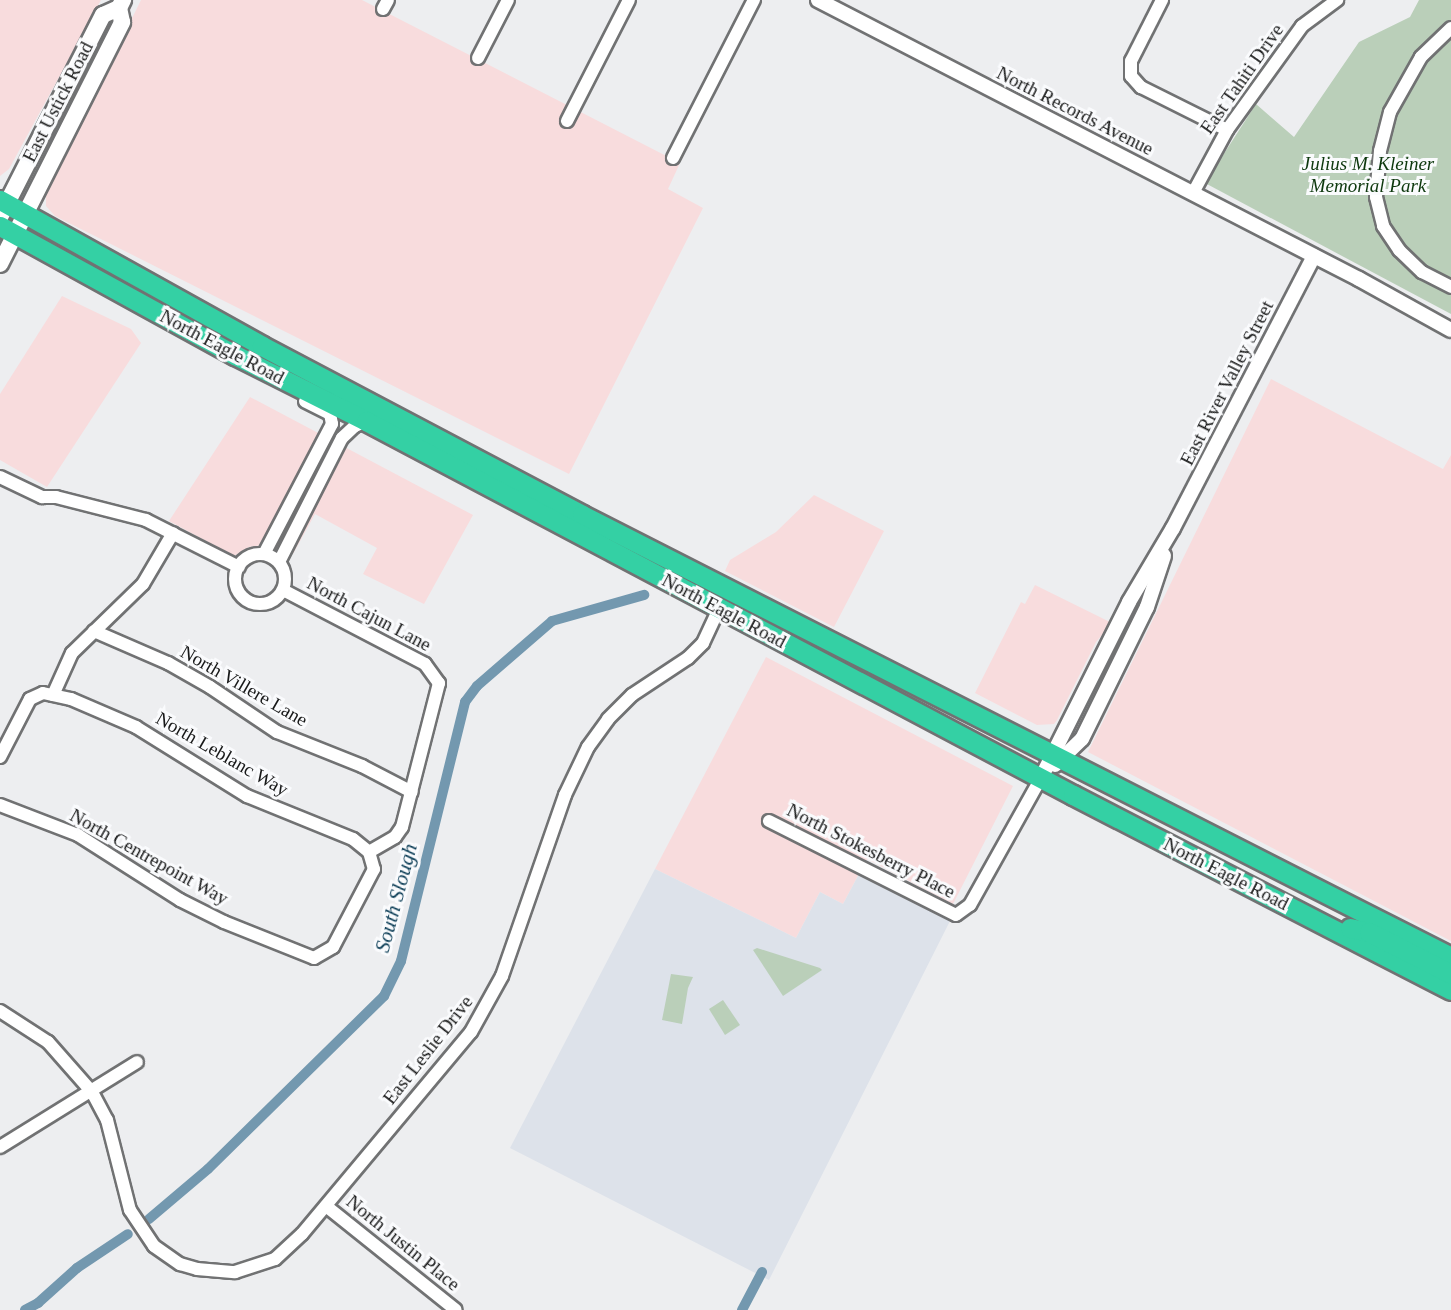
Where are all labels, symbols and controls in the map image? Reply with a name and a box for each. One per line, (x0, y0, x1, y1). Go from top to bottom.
street label: East Tahiti Drive (1196, 19, 1288, 139)
street label: East Ustick Road (18, 38, 98, 166)
street label: North Records Avenue (992, 61, 1158, 161)
park label: Julius M. Kleiner Memorial Park (1302, 153, 1434, 197)
street label: East River Valley Street (1176, 297, 1278, 469)
street label: North Eagle Road (156, 305, 288, 389)
street label: North Eagle Road (658, 569, 790, 653)
street label: North Cajun Lane (303, 572, 435, 656)
street label: North Villere Lane (176, 640, 312, 732)
street label: North Leblanc Way (152, 707, 292, 801)
street label: North Stokesberry Place (783, 799, 959, 903)
street label: North Centrepoint Way (66, 804, 232, 910)
street label: North Eagle Road (1160, 833, 1292, 915)
water label: South Slough (369, 841, 423, 955)
street label: East Leslie Drive (378, 991, 478, 1109)
street label: North Justin Place (342, 1190, 464, 1296)

